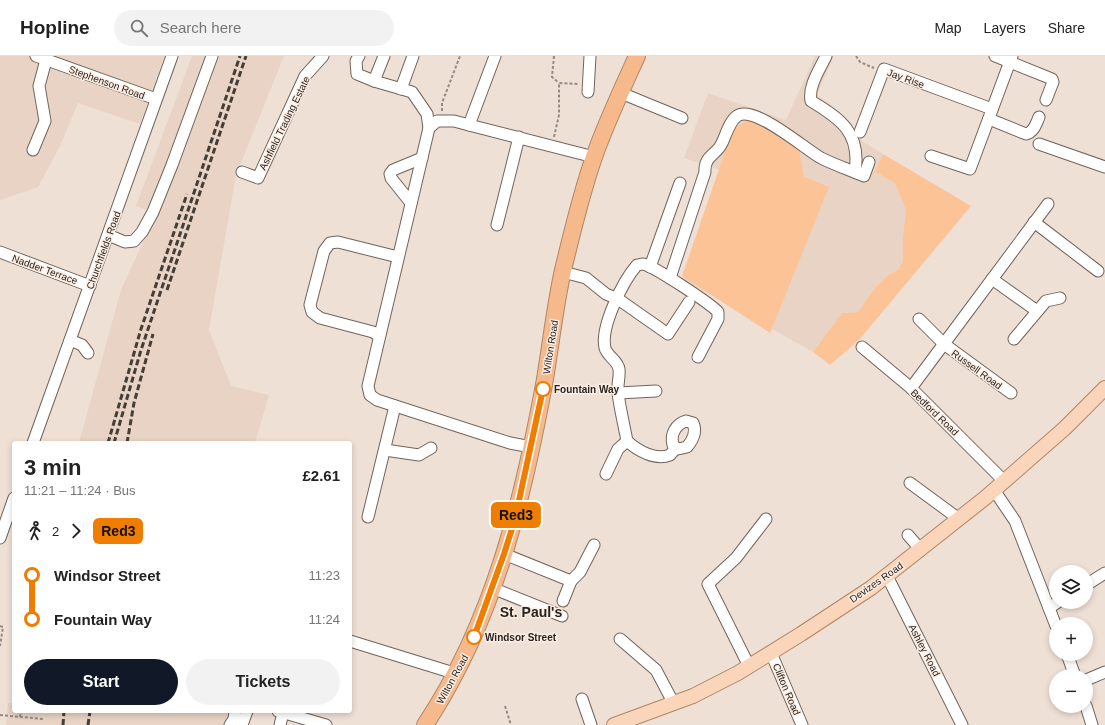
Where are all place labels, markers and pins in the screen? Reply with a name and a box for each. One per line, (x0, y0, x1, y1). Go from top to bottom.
marker: Fountain Way (535, 381, 551, 397)
place label: Fountain Way (554, 384, 620, 395)
marker: Windsor Street (466, 629, 482, 645)
place label: Windsor Street (485, 632, 557, 643)

